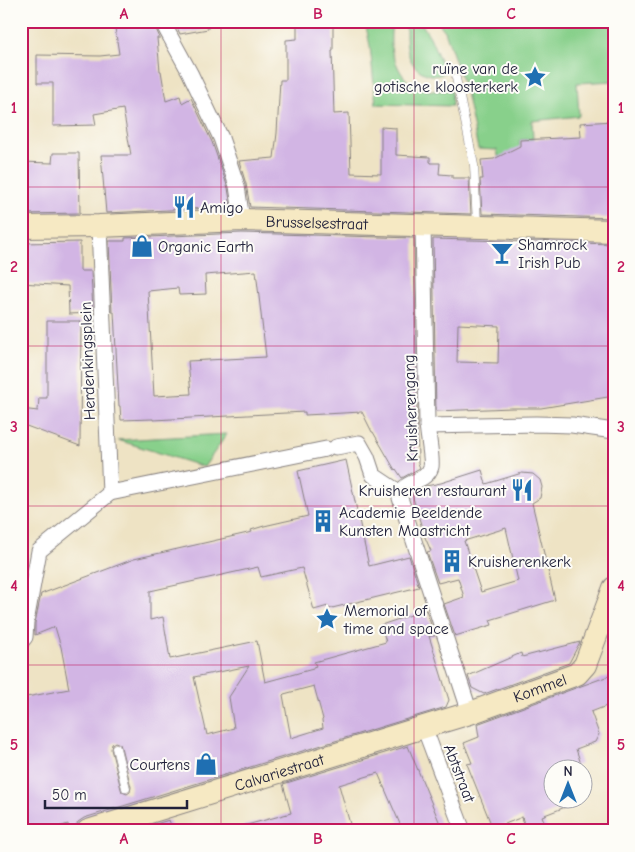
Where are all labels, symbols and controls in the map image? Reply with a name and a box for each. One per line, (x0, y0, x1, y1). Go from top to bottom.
text: A (120, 5, 129, 23)
text: B (313, 5, 323, 23)
text: C (506, 5, 516, 23)
place label: ruïne van de gotische kloosterkerk (374, 60, 518, 96)
place icon: ruïne van de gotische kloosterkerk (522, 64, 548, 90)
text: 1 (11, 99, 17, 117)
text: 1 (618, 99, 624, 117)
restaurant icon: Amigo (171, 194, 197, 220)
place label: Amigo (200, 199, 243, 217)
street label: Brusselsestraat (265, 213, 369, 234)
shop icon: Organic Earth (129, 233, 155, 259)
place label: Shamrock Irish Pub (518, 236, 587, 272)
place label: Organic Earth (158, 238, 254, 256)
bar icon: Shamrock Irish Pub (489, 240, 515, 266)
text: 2 (10, 258, 18, 276)
text: 2 (617, 258, 625, 276)
street label: Herdenkingsplein (77, 301, 99, 421)
street label: Kruisherengang (400, 354, 422, 462)
text: 3 (10, 418, 18, 436)
text: 3 (617, 418, 625, 436)
restaurant icon: Kruisheren restaurant (509, 477, 535, 503)
place label: Kruisheren restaurant (358, 482, 506, 500)
place label: Academie Beeldende Kunsten Maastricht (339, 504, 482, 540)
building icon: Academie Beeldende Kunsten Maastricht (310, 508, 336, 534)
building icon: Kruisherenkerk (439, 548, 465, 574)
place label: Kruisherenkerk (468, 553, 571, 571)
text: 4 (10, 577, 18, 595)
text: 4 (617, 577, 625, 595)
place label: Memorial of time and space (343, 602, 449, 638)
place icon: Memorial of time and space (314, 606, 340, 632)
street label: Kommel (511, 671, 569, 706)
text: 5 (10, 736, 18, 754)
text: 5 (617, 736, 625, 754)
street label: Abtstraat (440, 742, 478, 805)
street label: Calvariestraat (232, 750, 327, 795)
shop icon: Courtens (193, 751, 219, 777)
place label: Courtens (130, 756, 190, 774)
north arrow (542, 760, 592, 810)
text: N (563, 763, 573, 780)
scale bar (45, 777, 188, 809)
text: 50 m (52, 786, 87, 804)
text: A (120, 830, 129, 848)
text: B (313, 830, 323, 848)
text: C (506, 830, 516, 848)

